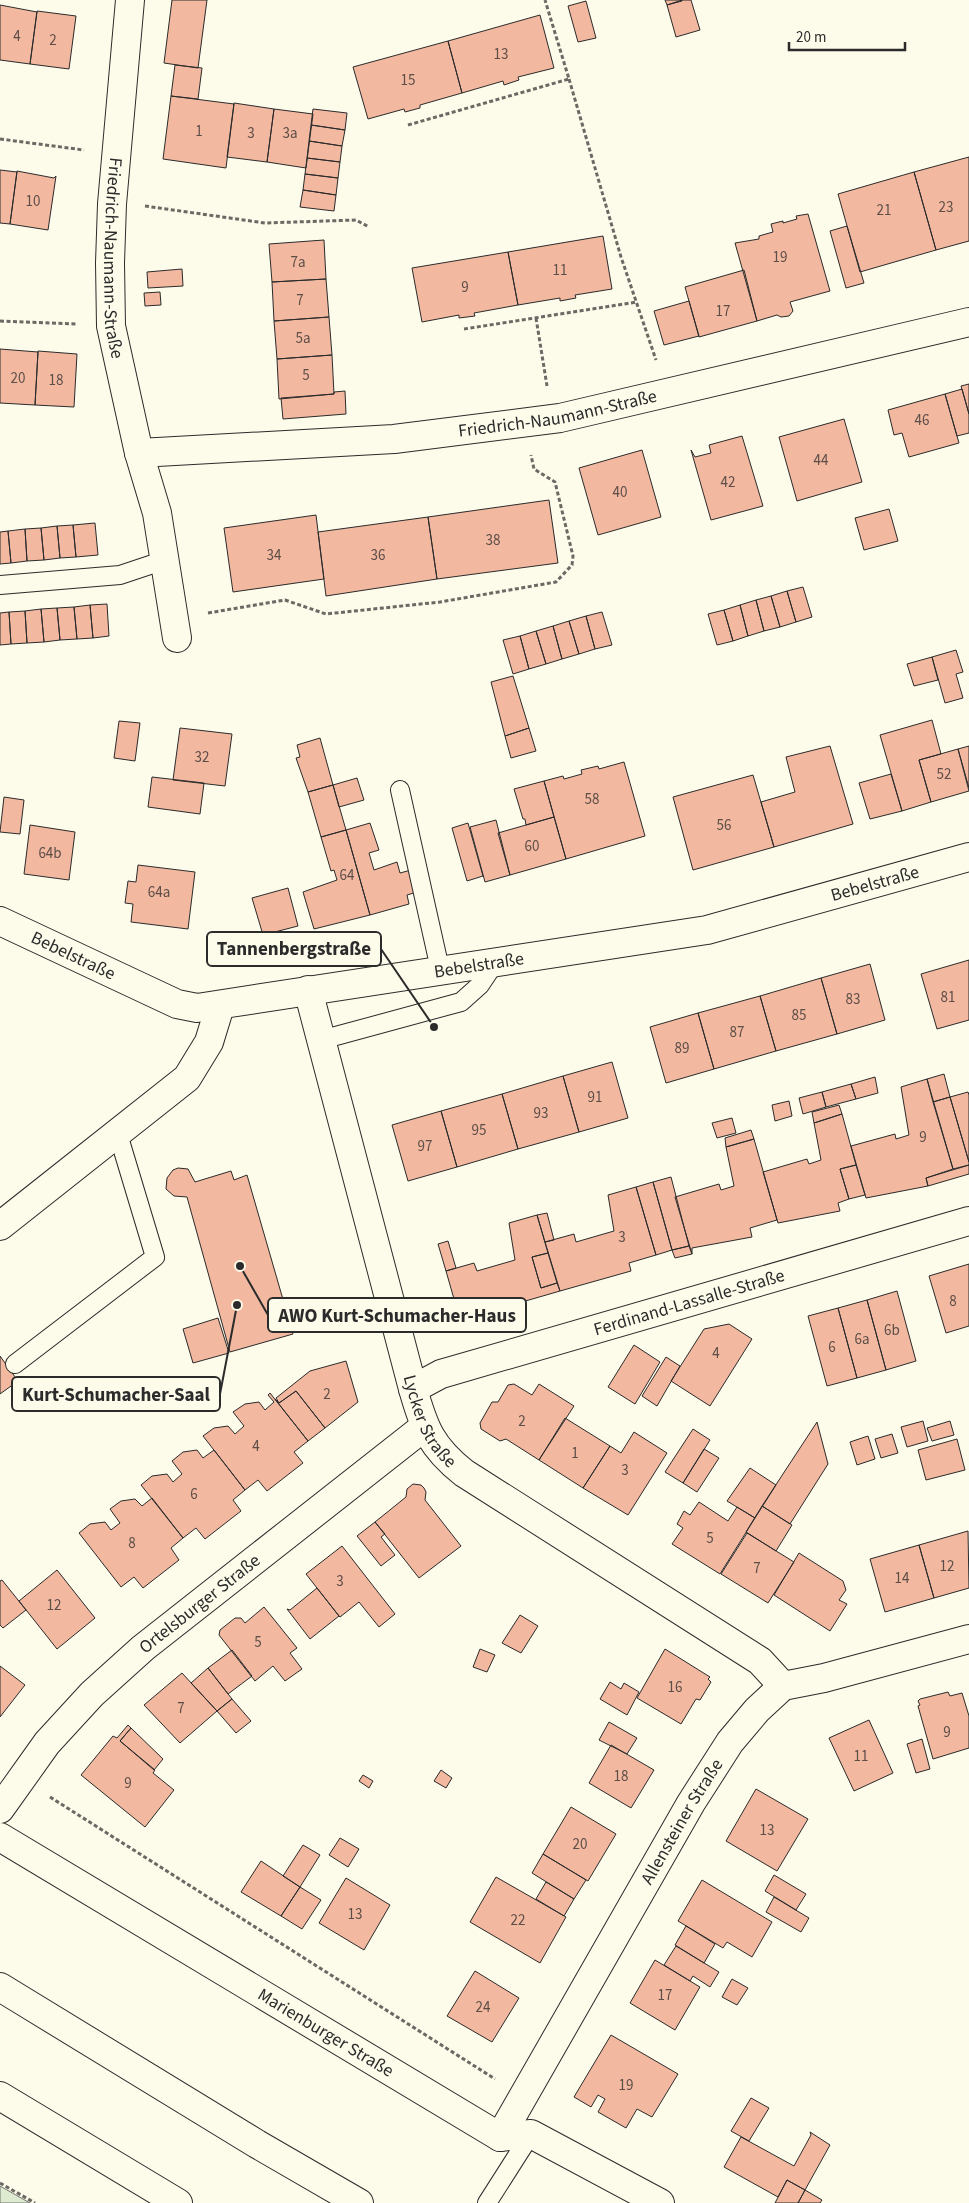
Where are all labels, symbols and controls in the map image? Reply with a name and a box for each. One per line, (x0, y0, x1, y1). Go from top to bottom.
scale bar (789, 20, 905, 52)
house number: 4 (13, 26, 21, 47)
text: 20 m (796, 27, 826, 48)
house number: 2 (49, 30, 57, 51)
house number: 13 (494, 44, 508, 65)
house number: 15 (401, 70, 415, 91)
house number: 1 (195, 121, 203, 142)
house number: 3 (247, 123, 255, 144)
house number: 3a (282, 123, 298, 144)
street label: Friedrich-Naumann-Straße (97, 157, 130, 361)
house number: 10 (26, 191, 40, 212)
house number: 23 (939, 197, 953, 218)
house number: 21 (877, 200, 891, 221)
house number: 19 (773, 247, 787, 268)
house number: 7a (290, 252, 306, 273)
house number: 11 (553, 260, 567, 281)
house number: 9 (461, 277, 469, 298)
house number: 7 (296, 290, 304, 311)
house number: 17 (716, 301, 730, 322)
house number: 5a (295, 328, 311, 349)
house number: 5 (302, 365, 310, 386)
house number: 20 (11, 368, 25, 389)
house number: 18 (49, 370, 63, 391)
street label: Friedrich-Naumann-Straße (457, 383, 659, 443)
house number: 46 (915, 410, 929, 431)
house number: 44 (814, 450, 829, 471)
house number: 42 (721, 472, 735, 493)
house number: 40 (613, 482, 627, 503)
house number: 38 (486, 530, 500, 551)
house number: 34 (267, 545, 282, 566)
house number: 36 (371, 545, 385, 566)
house number: 32 (195, 747, 209, 768)
house number: 52 (937, 764, 951, 785)
house number: 58 (585, 789, 599, 810)
house number: 56 (717, 815, 731, 836)
house number: 60 (525, 836, 539, 857)
house number: 64b (38, 843, 62, 864)
street label: Bebelstraße (828, 859, 922, 907)
house number: 64 (340, 865, 355, 886)
house number: 64a (148, 882, 170, 903)
street label: Bebelstraße (27, 925, 120, 986)
callout: Tannenbergstraße (207, 932, 381, 966)
text: Tannenbergstraße (217, 936, 371, 963)
street label: Bebelstraße (432, 946, 526, 984)
house number: 81 (941, 987, 955, 1008)
house number: 83 (846, 989, 860, 1010)
house number: 85 (792, 1005, 806, 1026)
house number: 87 (730, 1022, 744, 1043)
house number: 89 (675, 1038, 689, 1059)
house number: 91 (588, 1087, 602, 1108)
house number: 93 (534, 1103, 548, 1124)
house number: 95 (472, 1120, 486, 1141)
house number: 9 (919, 1127, 927, 1148)
house number: 97 (418, 1136, 432, 1157)
house number: 3 (618, 1227, 626, 1248)
street label: Ferdinand-Lassalle-Straße (591, 1263, 787, 1342)
house number: 8 (949, 1291, 957, 1312)
callout: AWO Kurt-Schumacher-Haus (268, 1298, 526, 1332)
text: AWO Kurt-Schumacher-Haus (277, 1303, 516, 1330)
house number: 6b (884, 1320, 900, 1341)
house number: 6a (854, 1329, 870, 1350)
house number: 6 (828, 1337, 836, 1358)
house number: 4 (712, 1343, 720, 1364)
street label: Lycker Straße (397, 1372, 462, 1473)
callout: Kurt-Schumacher-Saal (12, 1377, 220, 1411)
text: Kurt-Schumacher-Saal (22, 1382, 211, 1409)
house number: 2 (323, 1384, 331, 1405)
house number: 2 (518, 1411, 526, 1432)
house number: 4 (252, 1436, 260, 1457)
house number: 1 (571, 1443, 579, 1464)
house number: 3 (621, 1460, 629, 1481)
house number: 6 (190, 1484, 198, 1505)
house number: 5 (706, 1528, 714, 1549)
house number: 8 (128, 1533, 136, 1554)
street label: Ortelsburger Straße (133, 1548, 265, 1659)
house number: 12 (940, 1556, 954, 1577)
house number: 7 (753, 1558, 761, 1579)
house number: 14 (895, 1568, 910, 1589)
house number: 3 (336, 1571, 344, 1592)
house number: 12 (47, 1595, 61, 1616)
house number: 5 (254, 1632, 262, 1653)
house number: 16 (668, 1677, 682, 1698)
house number: 7 (177, 1698, 185, 1719)
house number: 9 (943, 1722, 951, 1743)
house number: 11 (854, 1746, 868, 1767)
street label: Allensteiner Straße (635, 1754, 729, 1889)
house number: 18 (614, 1766, 628, 1787)
house number: 9 (124, 1773, 132, 1794)
house number: 13 (760, 1820, 774, 1841)
house number: 20 (573, 1834, 587, 1855)
house number: 13 (348, 1904, 362, 1925)
house number: 22 (511, 1910, 525, 1931)
street label: Marienburger Straße (253, 1982, 399, 2083)
house number: 17 (658, 1985, 672, 2006)
house number: 24 (476, 1997, 491, 2018)
house number: 19 (619, 2075, 633, 2096)

